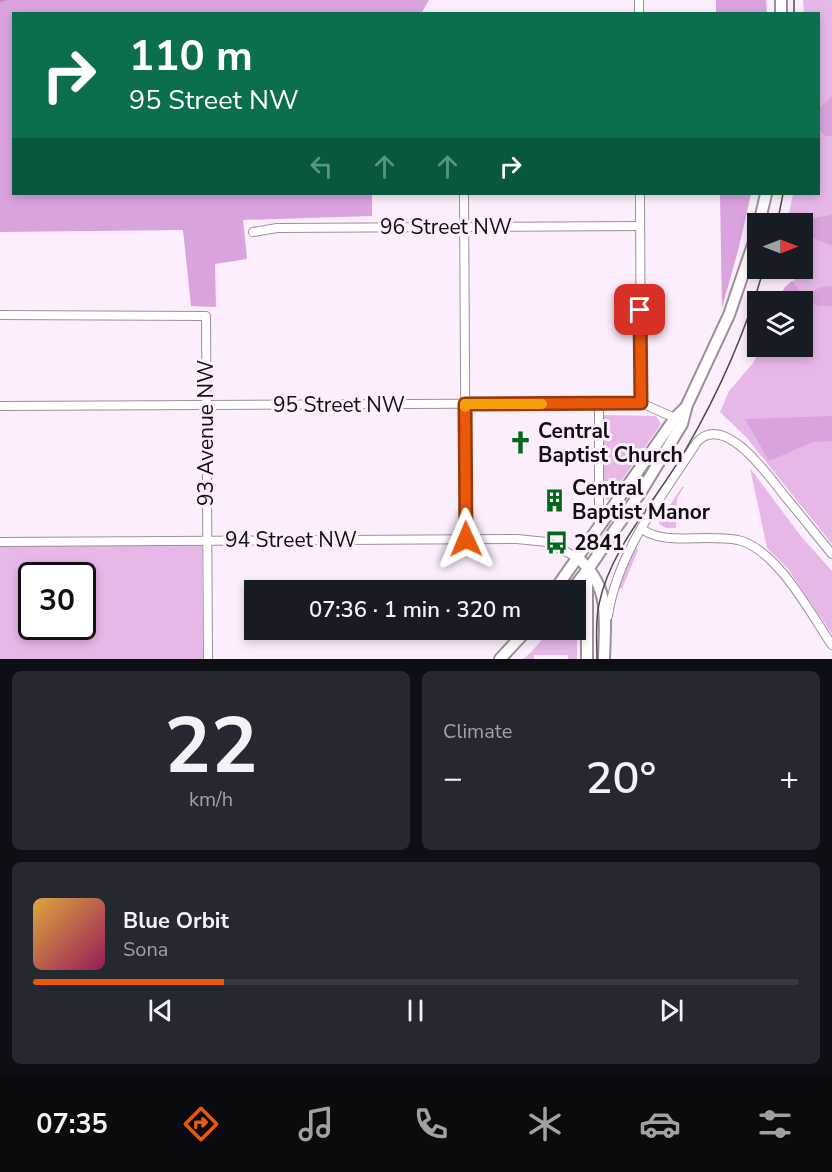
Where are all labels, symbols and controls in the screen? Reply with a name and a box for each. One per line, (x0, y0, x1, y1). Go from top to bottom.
text: 110 m (129, 28, 253, 85)
icon: right (30, 36, 108, 114)
text: 95 Street NW (129, 82, 299, 119)
icon: left (305, 150, 338, 183)
icon: ahead (368, 150, 401, 183)
icon: ahead (431, 150, 464, 183)
icon: right (494, 150, 527, 183)
street label: 96 Street NW (380, 213, 512, 241)
north arrow (747, 213, 813, 279)
map controls (747, 213, 813, 357)
pin (614, 284, 665, 335)
button: layers (747, 291, 813, 357)
icon: arrive (623, 293, 656, 326)
street label: 93 Avenue NW (192, 360, 220, 506)
street label: 95 Street NW (273, 391, 405, 419)
place label: Central Baptist Church (538, 417, 683, 469)
church icon: Central Baptist Church (507, 430, 533, 456)
place label: Central Baptist Manor (572, 474, 711, 526)
building icon: Central Baptist Manor (541, 487, 567, 513)
position arrow (434, 507, 498, 571)
street label: 94 Street NW (225, 526, 357, 554)
place label: 2841 (574, 529, 624, 557)
bus stop icon: 2841 (543, 530, 569, 556)
speed limit sign: 30 (18, 562, 96, 640)
text: 07:36 · 1 min · 320 m (309, 595, 521, 625)
text: 22 (164, 693, 258, 800)
text: Climate (443, 718, 512, 745)
text: 20° (586, 748, 656, 809)
text: − (443, 756, 463, 801)
text: + (779, 756, 799, 801)
text: km/h (189, 786, 233, 813)
text: Blue Orbit (123, 906, 229, 936)
text: Sona (123, 936, 168, 963)
icon: previous (144, 994, 177, 1027)
icon: pause (399, 994, 432, 1027)
icon: next (655, 994, 688, 1027)
icon: directions (180, 1103, 222, 1145)
icon: music (295, 1103, 337, 1145)
icon: phone (410, 1103, 452, 1145)
icon: climate (524, 1103, 566, 1145)
icon: car (639, 1103, 681, 1145)
icon: filters (754, 1103, 796, 1145)
text: 07:35 (36, 1106, 108, 1143)

